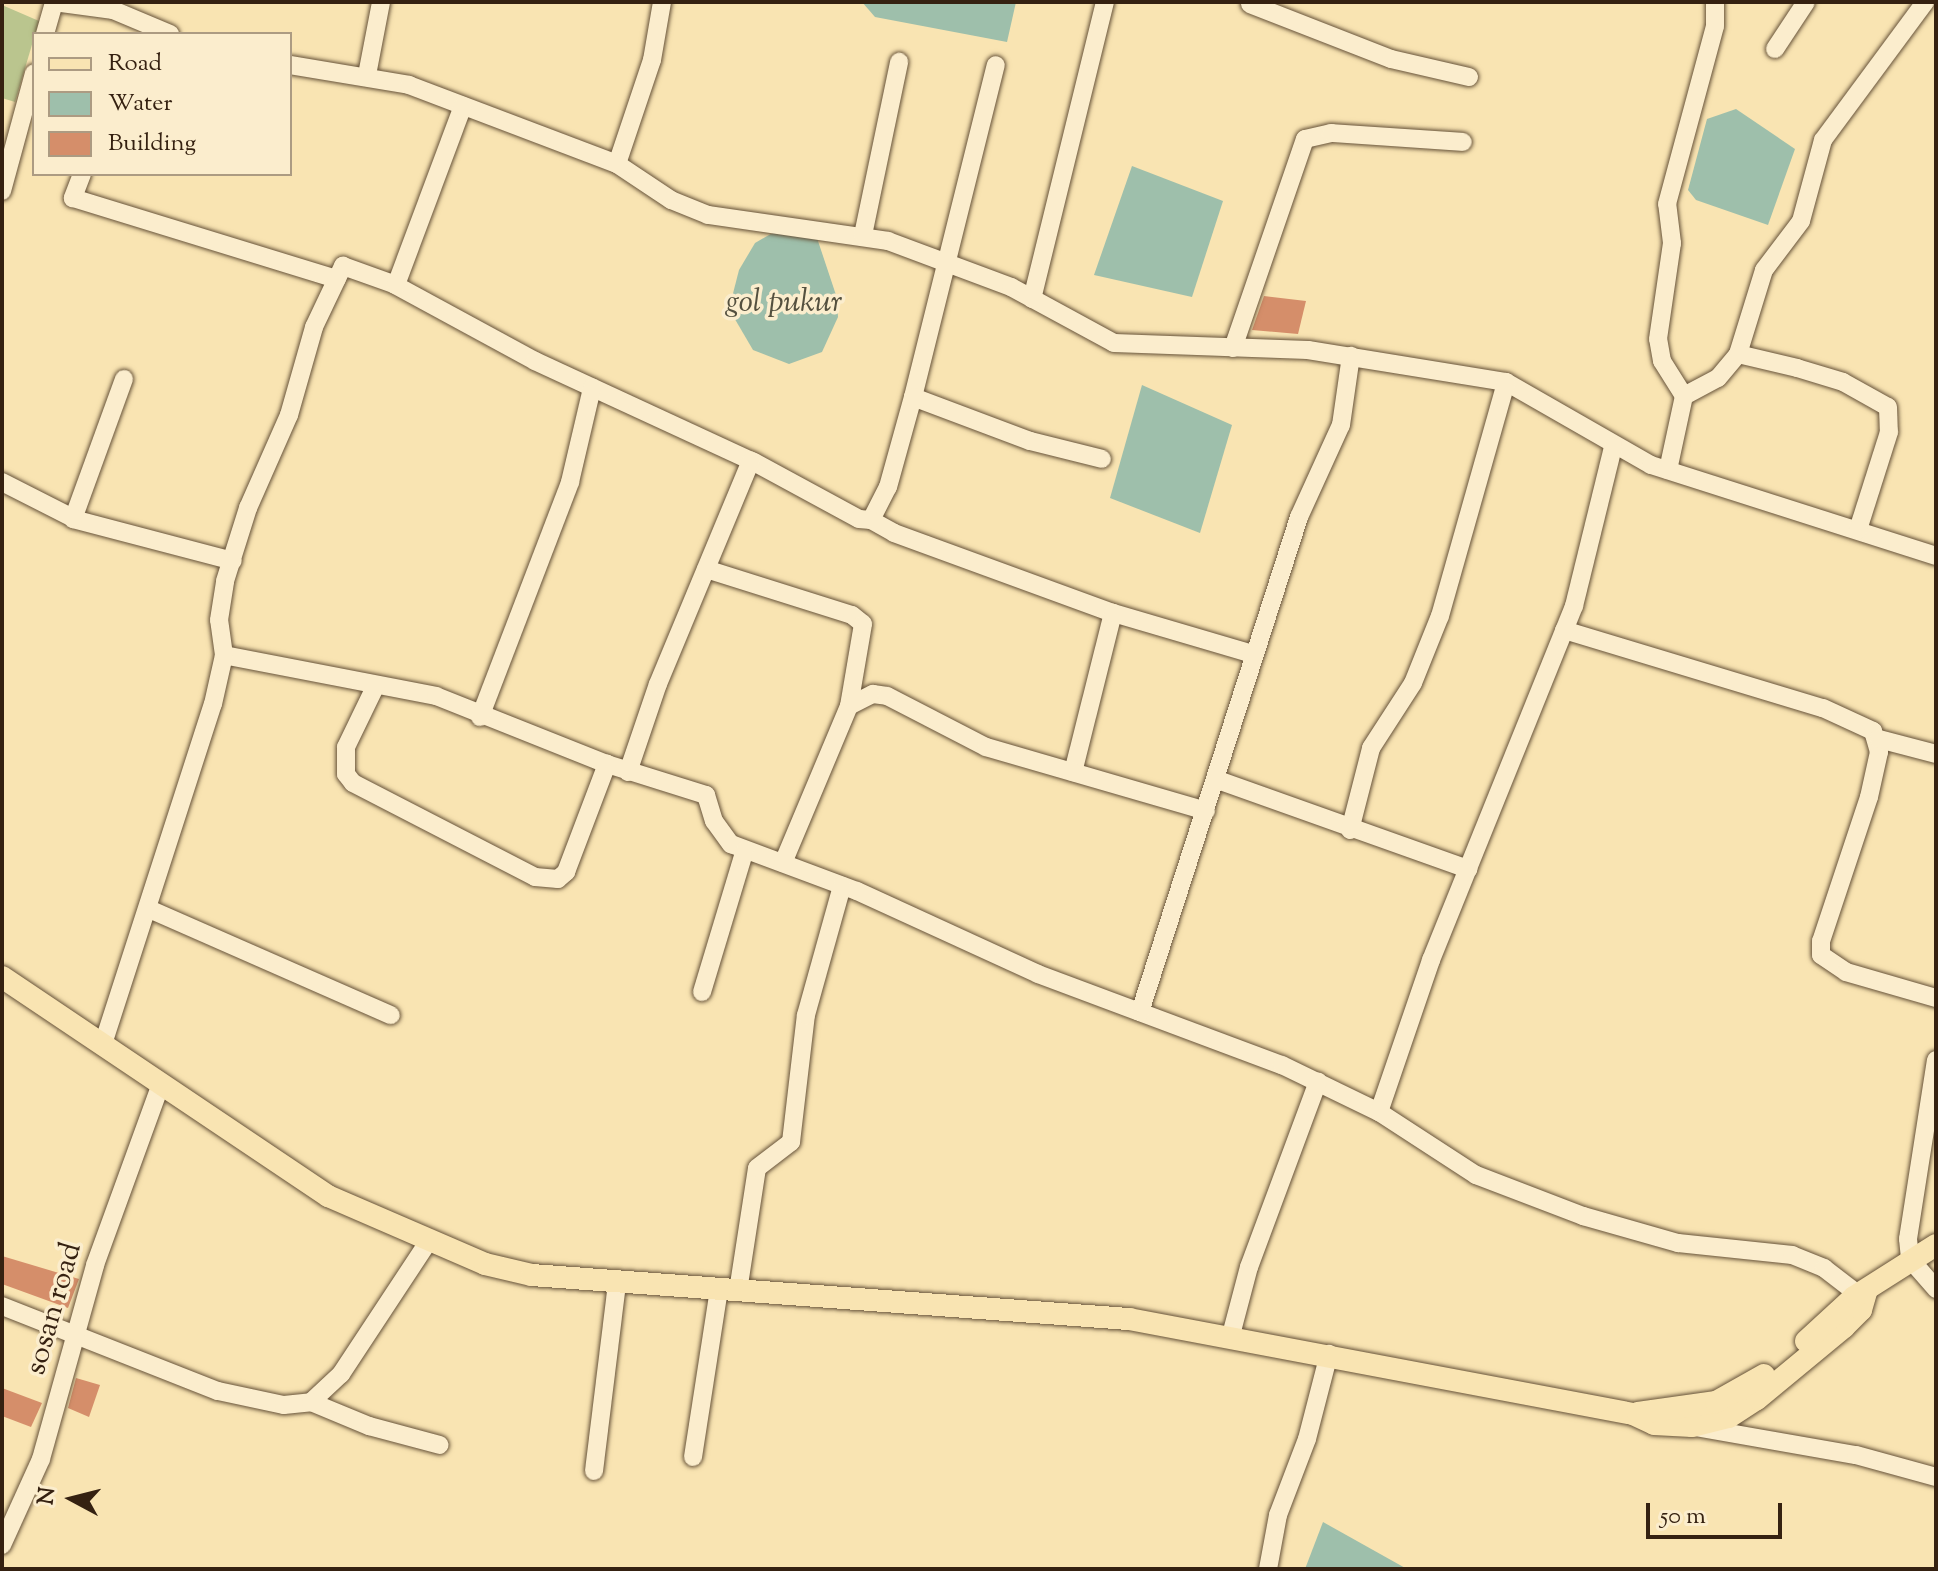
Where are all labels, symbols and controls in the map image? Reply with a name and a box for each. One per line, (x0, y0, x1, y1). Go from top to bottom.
legend (32, 32, 292, 176)
text: Road (108, 47, 162, 81)
text: Water (108, 87, 172, 121)
text: Building (108, 127, 196, 161)
water label: gol pukur (726, 284, 842, 322)
street label: sosan road (19, 1239, 91, 1379)
north arrow (32, 1459, 112, 1539)
text: N (31, 1485, 65, 1507)
scale bar (1650, 1487, 1786, 1537)
text: 50 m (1660, 1500, 1706, 1534)

